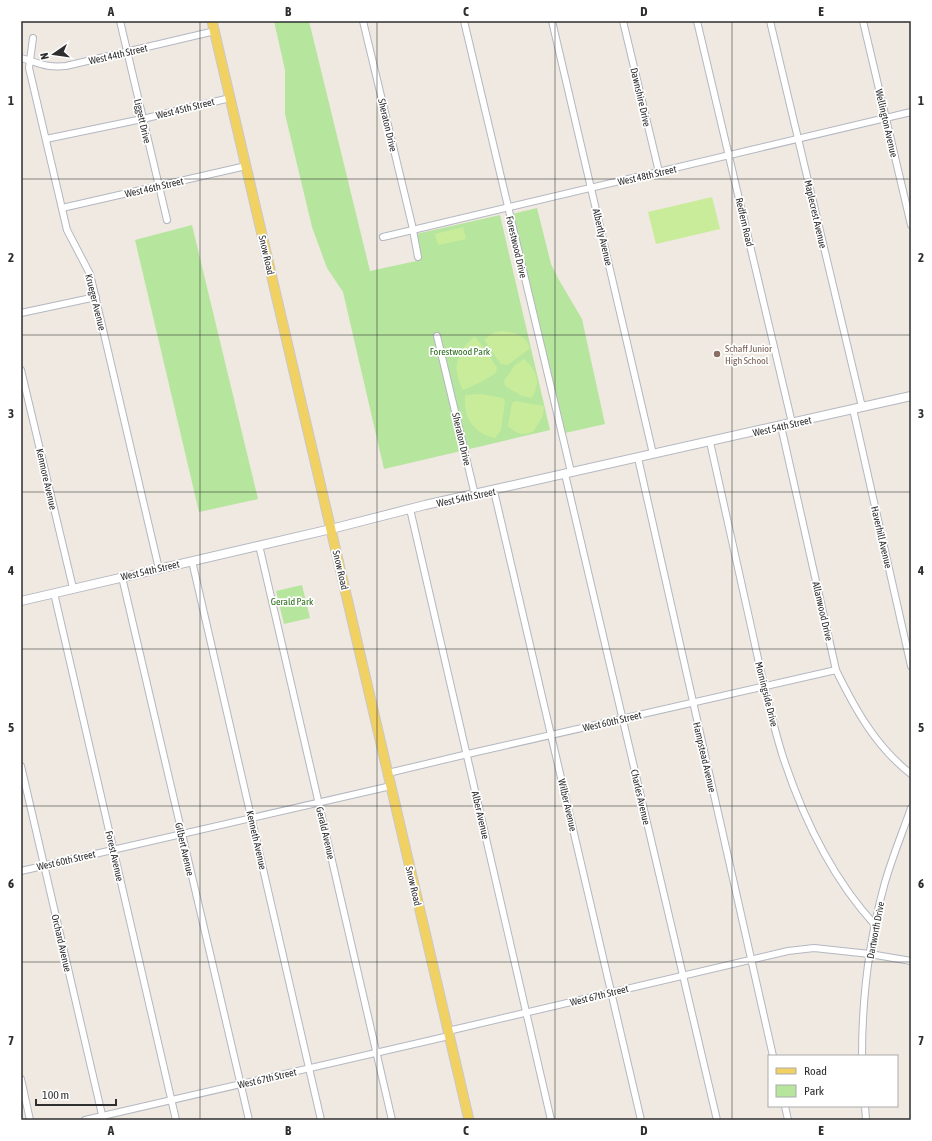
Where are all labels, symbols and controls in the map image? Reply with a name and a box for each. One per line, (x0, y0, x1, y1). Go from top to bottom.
text: A (107, 4, 115, 19)
text: B (285, 4, 292, 19)
text: C (463, 4, 469, 19)
text: D (640, 4, 648, 19)
text: E (818, 4, 824, 19)
north arrow (34, 34, 74, 74)
street label: West 44th Street (88, 42, 149, 67)
text: N (38, 52, 51, 61)
street label: Dawnshire Drive (628, 67, 653, 128)
street label: Wellington Avenue (873, 88, 900, 159)
text: 1 (8, 93, 14, 108)
text: 1 (918, 93, 924, 108)
street label: West 45th Street (155, 96, 216, 121)
street label: Liggett Drive (132, 98, 153, 145)
street label: Sheraton Drive (376, 98, 399, 153)
street label: West 48th Street (617, 163, 678, 188)
street label: West 46th Street (124, 175, 185, 200)
street label: Maplecrest Avenue (802, 179, 829, 250)
street label: Redfern Road (734, 197, 756, 248)
street label: Albertly Avenue (591, 207, 615, 267)
street label: Forestwood Drive (504, 215, 529, 280)
street label: Snow Road (257, 234, 276, 276)
text: 2 (8, 250, 14, 265)
text: 2 (918, 250, 924, 265)
street label: Krueger Avenue (83, 273, 108, 332)
place label: Schaff Junior High School (725, 343, 773, 366)
park label: Forestwood Park (430, 346, 491, 357)
marker: Schaff Junior High School (712, 349, 722, 359)
text: 3 (8, 406, 14, 421)
text: 3 (918, 406, 924, 421)
street label: Sheraton Drive (450, 412, 473, 467)
street label: West 54th Street (752, 414, 813, 439)
street label: Kenmore Avenue (34, 447, 59, 511)
street label: West 54th Street (436, 486, 497, 509)
street label: Haverhill Avenue (869, 505, 894, 570)
street label: Snow Road (331, 549, 350, 591)
street label: West 54th Street (120, 558, 181, 583)
text: 4 (7, 563, 14, 578)
text: 4 (917, 563, 924, 578)
street label: Allanwood Drive (810, 580, 835, 642)
park label: Gerald Park (271, 596, 314, 607)
street label: Morningside Drive (753, 661, 780, 728)
street label: West 60th Street (582, 709, 643, 734)
text: 5 (8, 720, 14, 735)
text: 5 (918, 720, 924, 735)
street label: Hampstead Avenue (691, 721, 718, 794)
street label: Charles Avenue (629, 768, 652, 826)
street label: Wilber Avenue (556, 778, 579, 833)
street label: Alber Avenue (470, 790, 491, 841)
street label: Gerald Avenue (314, 806, 337, 861)
street label: Kenneth Avenue (244, 810, 269, 871)
street label: Gilbert Avenue (173, 821, 196, 877)
street label: Forest Avenue (103, 830, 126, 883)
street label: West 60th Street (36, 848, 97, 873)
street label: Snow Road (404, 865, 423, 907)
text: 6 (8, 876, 14, 891)
text: 6 (918, 876, 924, 891)
street label: Dartworth Drive (865, 900, 887, 960)
street label: Orchard Avenue (50, 913, 74, 973)
street label: West 67th Street (569, 983, 630, 1008)
text: 7 (8, 1033, 14, 1048)
text: 7 (918, 1033, 924, 1048)
legend (768, 1055, 898, 1107)
text: Road (804, 1064, 827, 1078)
street label: West 67th Street (237, 1066, 298, 1091)
scale bar (36, 1081, 116, 1107)
text: Park (804, 1084, 825, 1098)
text: 100 m (42, 1088, 69, 1102)
text: A (107, 1123, 115, 1138)
text: B (285, 1123, 292, 1138)
text: C (463, 1123, 469, 1138)
text: D (640, 1123, 648, 1138)
text: E (818, 1123, 824, 1138)

